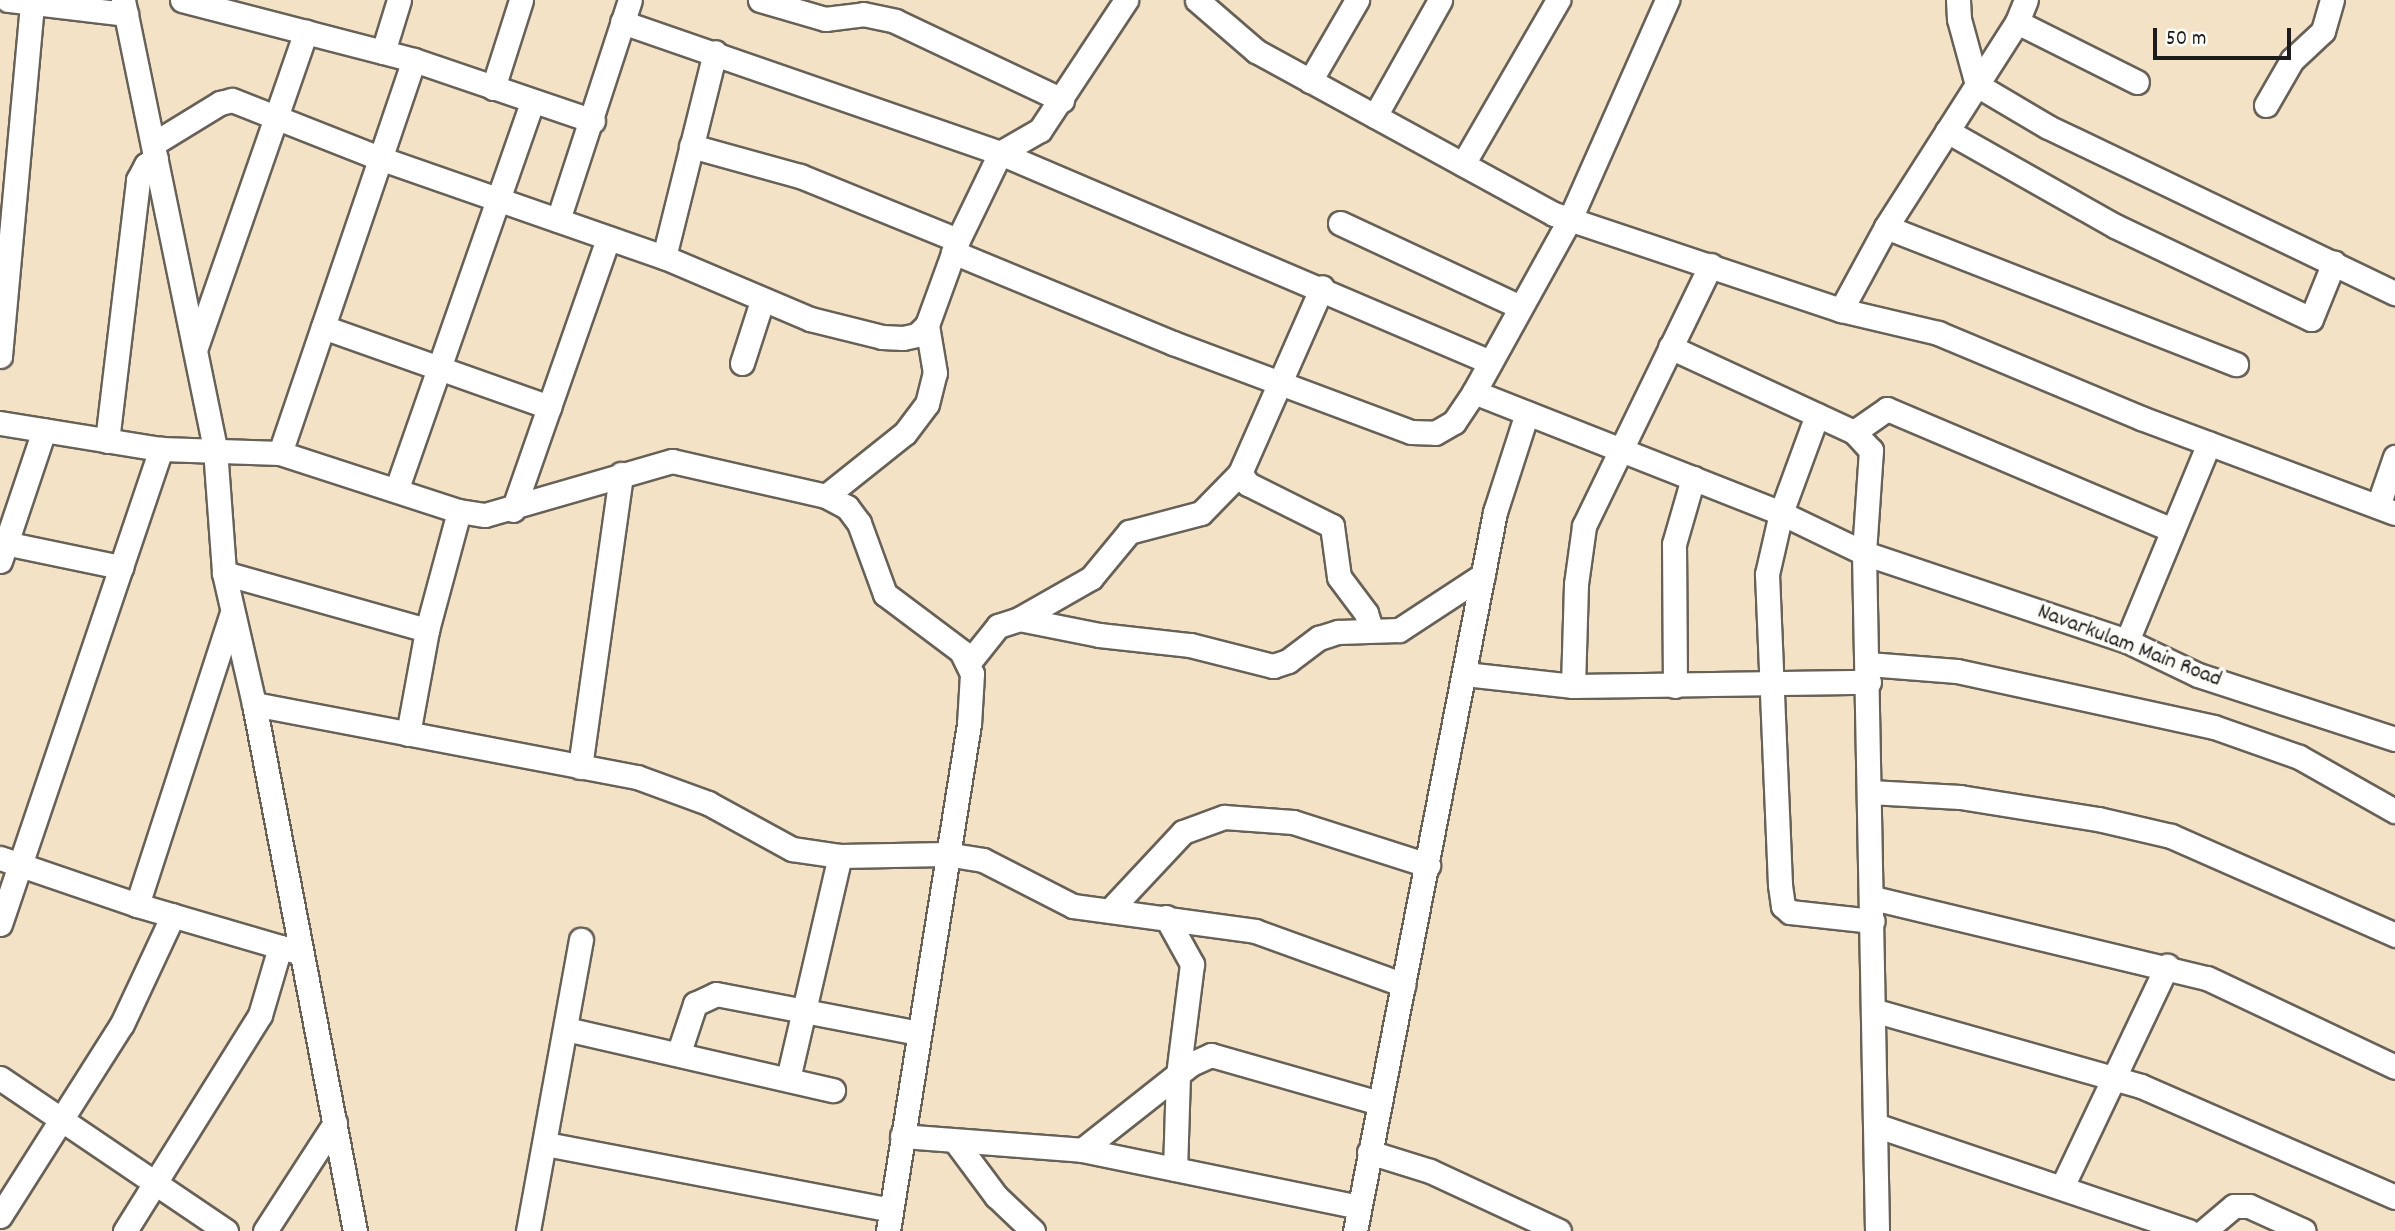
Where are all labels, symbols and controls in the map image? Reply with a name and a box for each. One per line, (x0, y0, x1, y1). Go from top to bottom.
scale bar (2157, 14, 2295, 58)
text: 50 m (2166, 25, 2206, 55)
street label: Navarkulam Main Road (2033, 599, 2225, 695)

